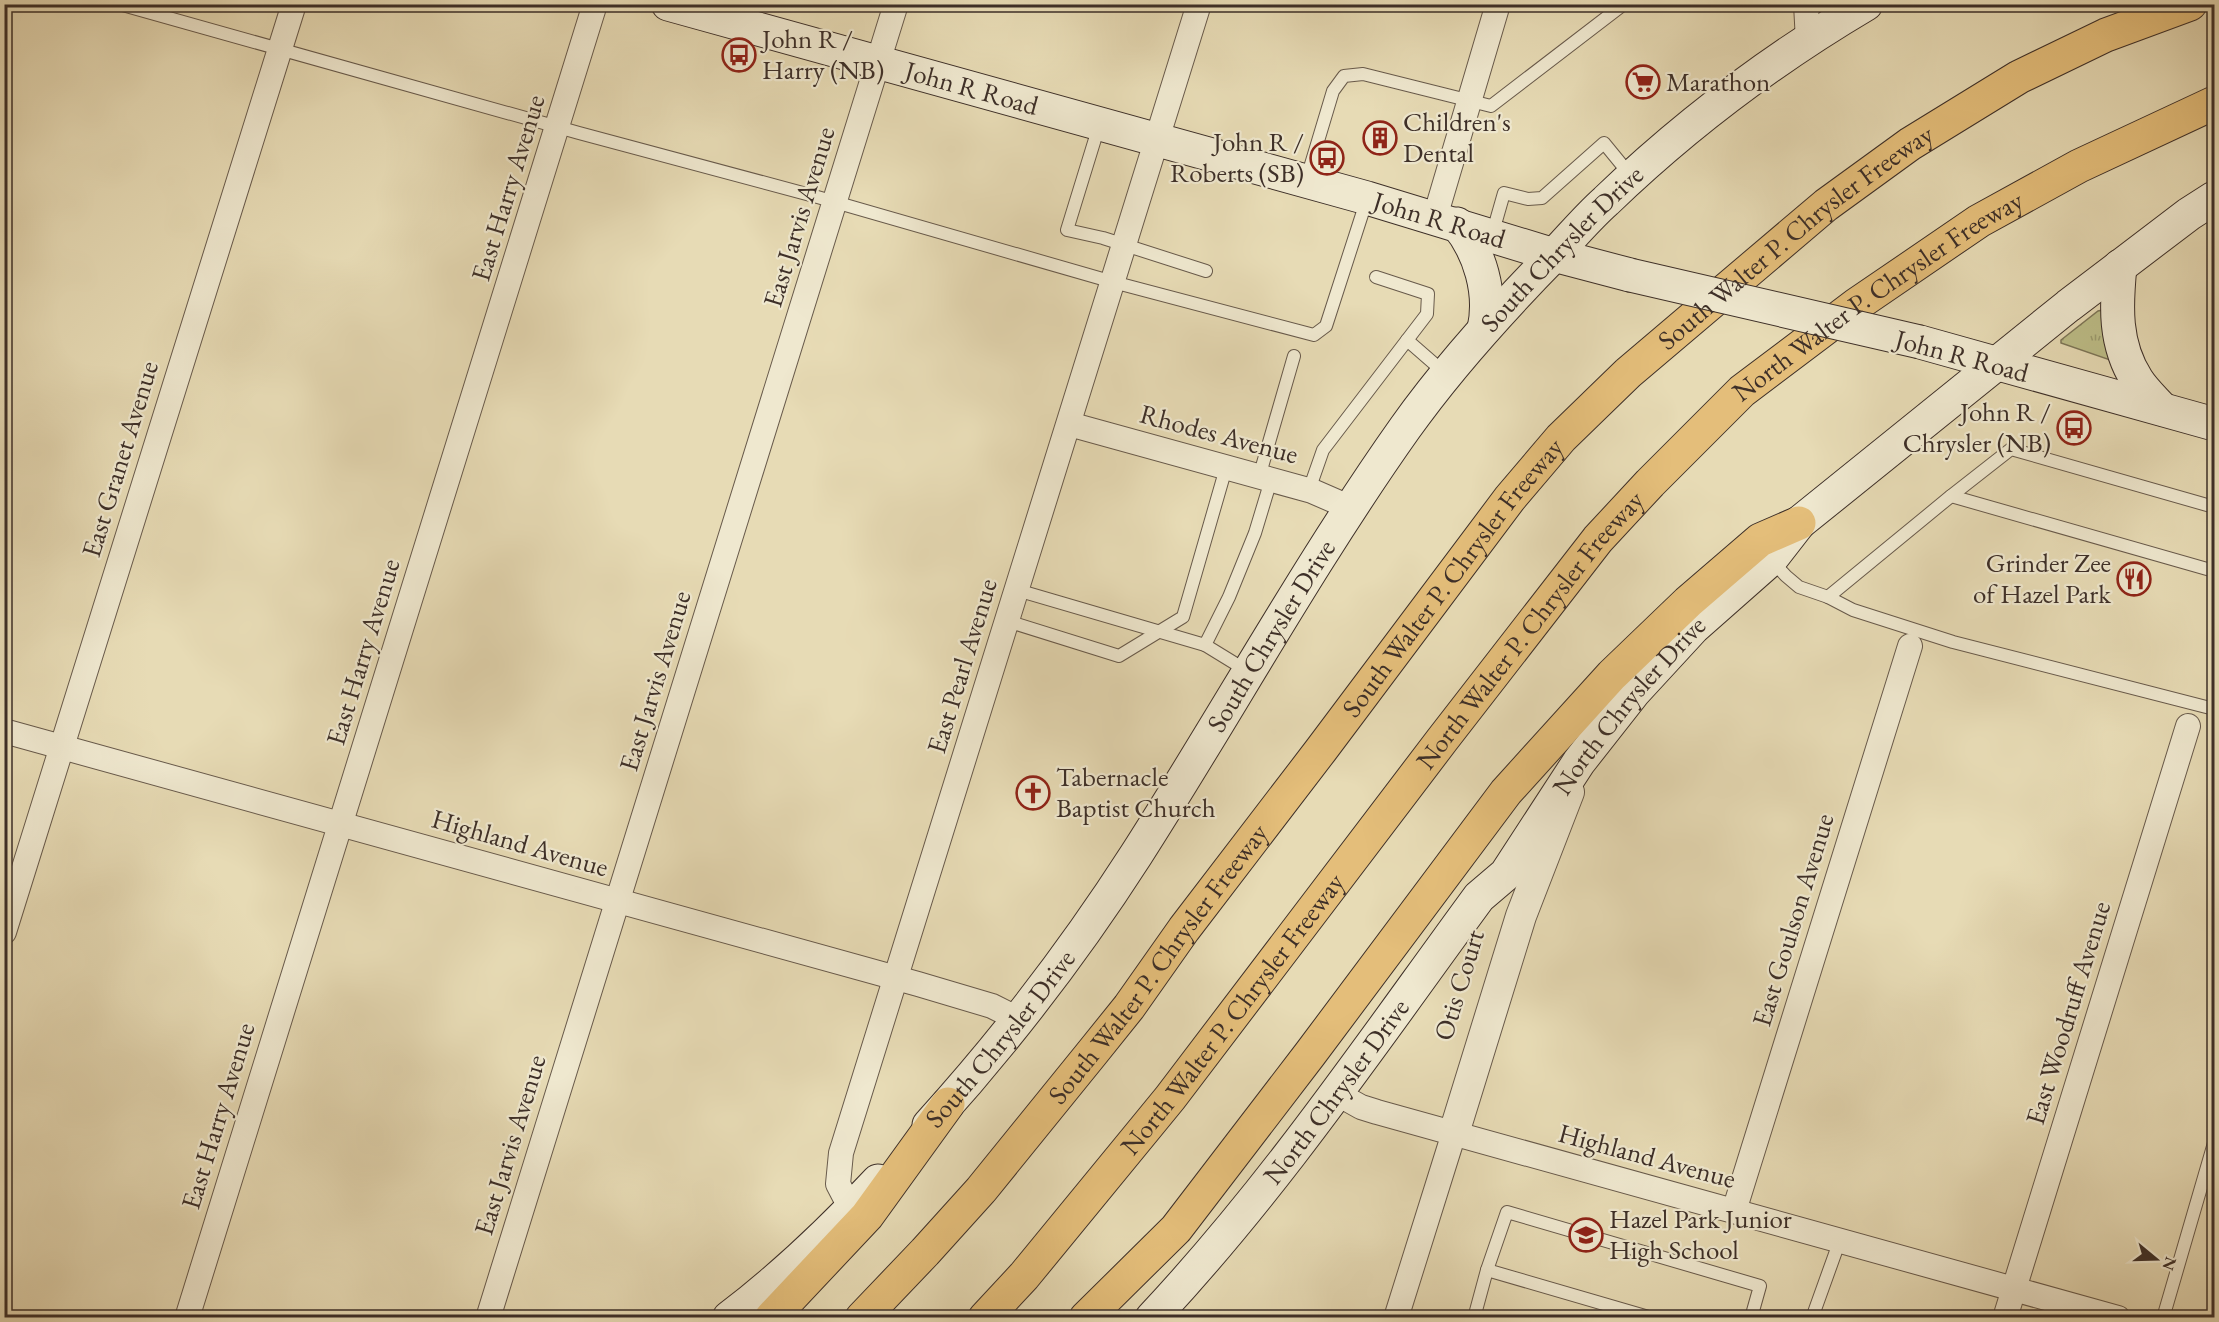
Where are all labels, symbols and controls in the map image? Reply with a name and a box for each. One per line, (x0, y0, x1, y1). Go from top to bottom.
place label: John R / Harry (NB) (760, 21, 884, 87)
bus stop icon: John R / Harry (NB) (721, 37, 757, 73)
street label: John R Road (899, 52, 1043, 123)
supermarket icon: Marathon (1625, 64, 1661, 100)
place label: Marathon (1666, 64, 1770, 99)
street label: East Harry Avenue (463, 90, 553, 285)
place label: Children's Dental (1403, 104, 1511, 170)
street label: South Walter P. Chrysler Freeway (1650, 116, 1940, 357)
building icon: Children's Dental (1362, 120, 1398, 156)
street label: East Jarvis Avenue (754, 122, 843, 311)
place label: John R / Roberts (SB) (1170, 124, 1304, 190)
bus stop icon: John R / Roberts (SB) (1309, 140, 1345, 176)
street label: South Chrysler Drive (1472, 157, 1650, 339)
street label: John R Road (1367, 182, 1510, 256)
street label: North Walter P. Chrysler Freeway (1725, 182, 2029, 409)
street label: John R Road (1890, 320, 2033, 390)
street label: East Granet Avenue (73, 356, 166, 561)
place label: John R / Chrysler (NB) (1903, 394, 2051, 460)
street label: Rhodes Avenue (1136, 396, 1302, 471)
bus stop icon: John R / Chrysler (NB) (2056, 410, 2092, 446)
street label: South Walter P. Chrysler Freeway (1334, 430, 1571, 724)
street label: North Walter P. Chrysler Freeway (1408, 483, 1651, 776)
street label: South Chrysler Drive (1198, 533, 1343, 738)
place label: Grinder Zee of Hazel Park (1973, 545, 2111, 611)
street label: East Harry Avenue (318, 554, 408, 749)
restaurant icon: Grinder Zee of Hazel Park (2116, 561, 2152, 597)
street label: East Pearl Avenue (918, 574, 1005, 758)
street label: East Jarvis Avenue (610, 586, 699, 775)
street label: North Chrysler Drive (1544, 607, 1713, 802)
place label: Tabernacle Baptist Church (1056, 759, 1216, 825)
church icon: Tabernacle Baptist Church (1015, 775, 1051, 811)
street label: Highland Avenue (428, 801, 613, 884)
street label: East Goulson Avenue (1743, 809, 1842, 1031)
street label: South Walter P. Chrysler Freeway (1040, 816, 1275, 1111)
street label: North Walter P. Chrysler Freeway (1112, 866, 1352, 1162)
street label: East Woodruff Avenue (2017, 897, 2118, 1129)
street label: Otis Court (1425, 925, 1492, 1045)
street label: South Chrysler Drive (917, 942, 1083, 1135)
street label: North Chrysler Drive (1255, 991, 1417, 1192)
street label: East Harry Avenue (173, 1018, 263, 1213)
street label: East Jarvis Avenue (465, 1050, 554, 1239)
street label: Highland Avenue (1555, 1115, 1740, 1196)
place label: Hazel Park Junior High School (1609, 1201, 1792, 1267)
school or university icon: Hazel Park Junior High School (1568, 1217, 1604, 1253)
north arrow (2126, 1229, 2186, 1289)
text: N (2158, 1254, 2182, 1273)

